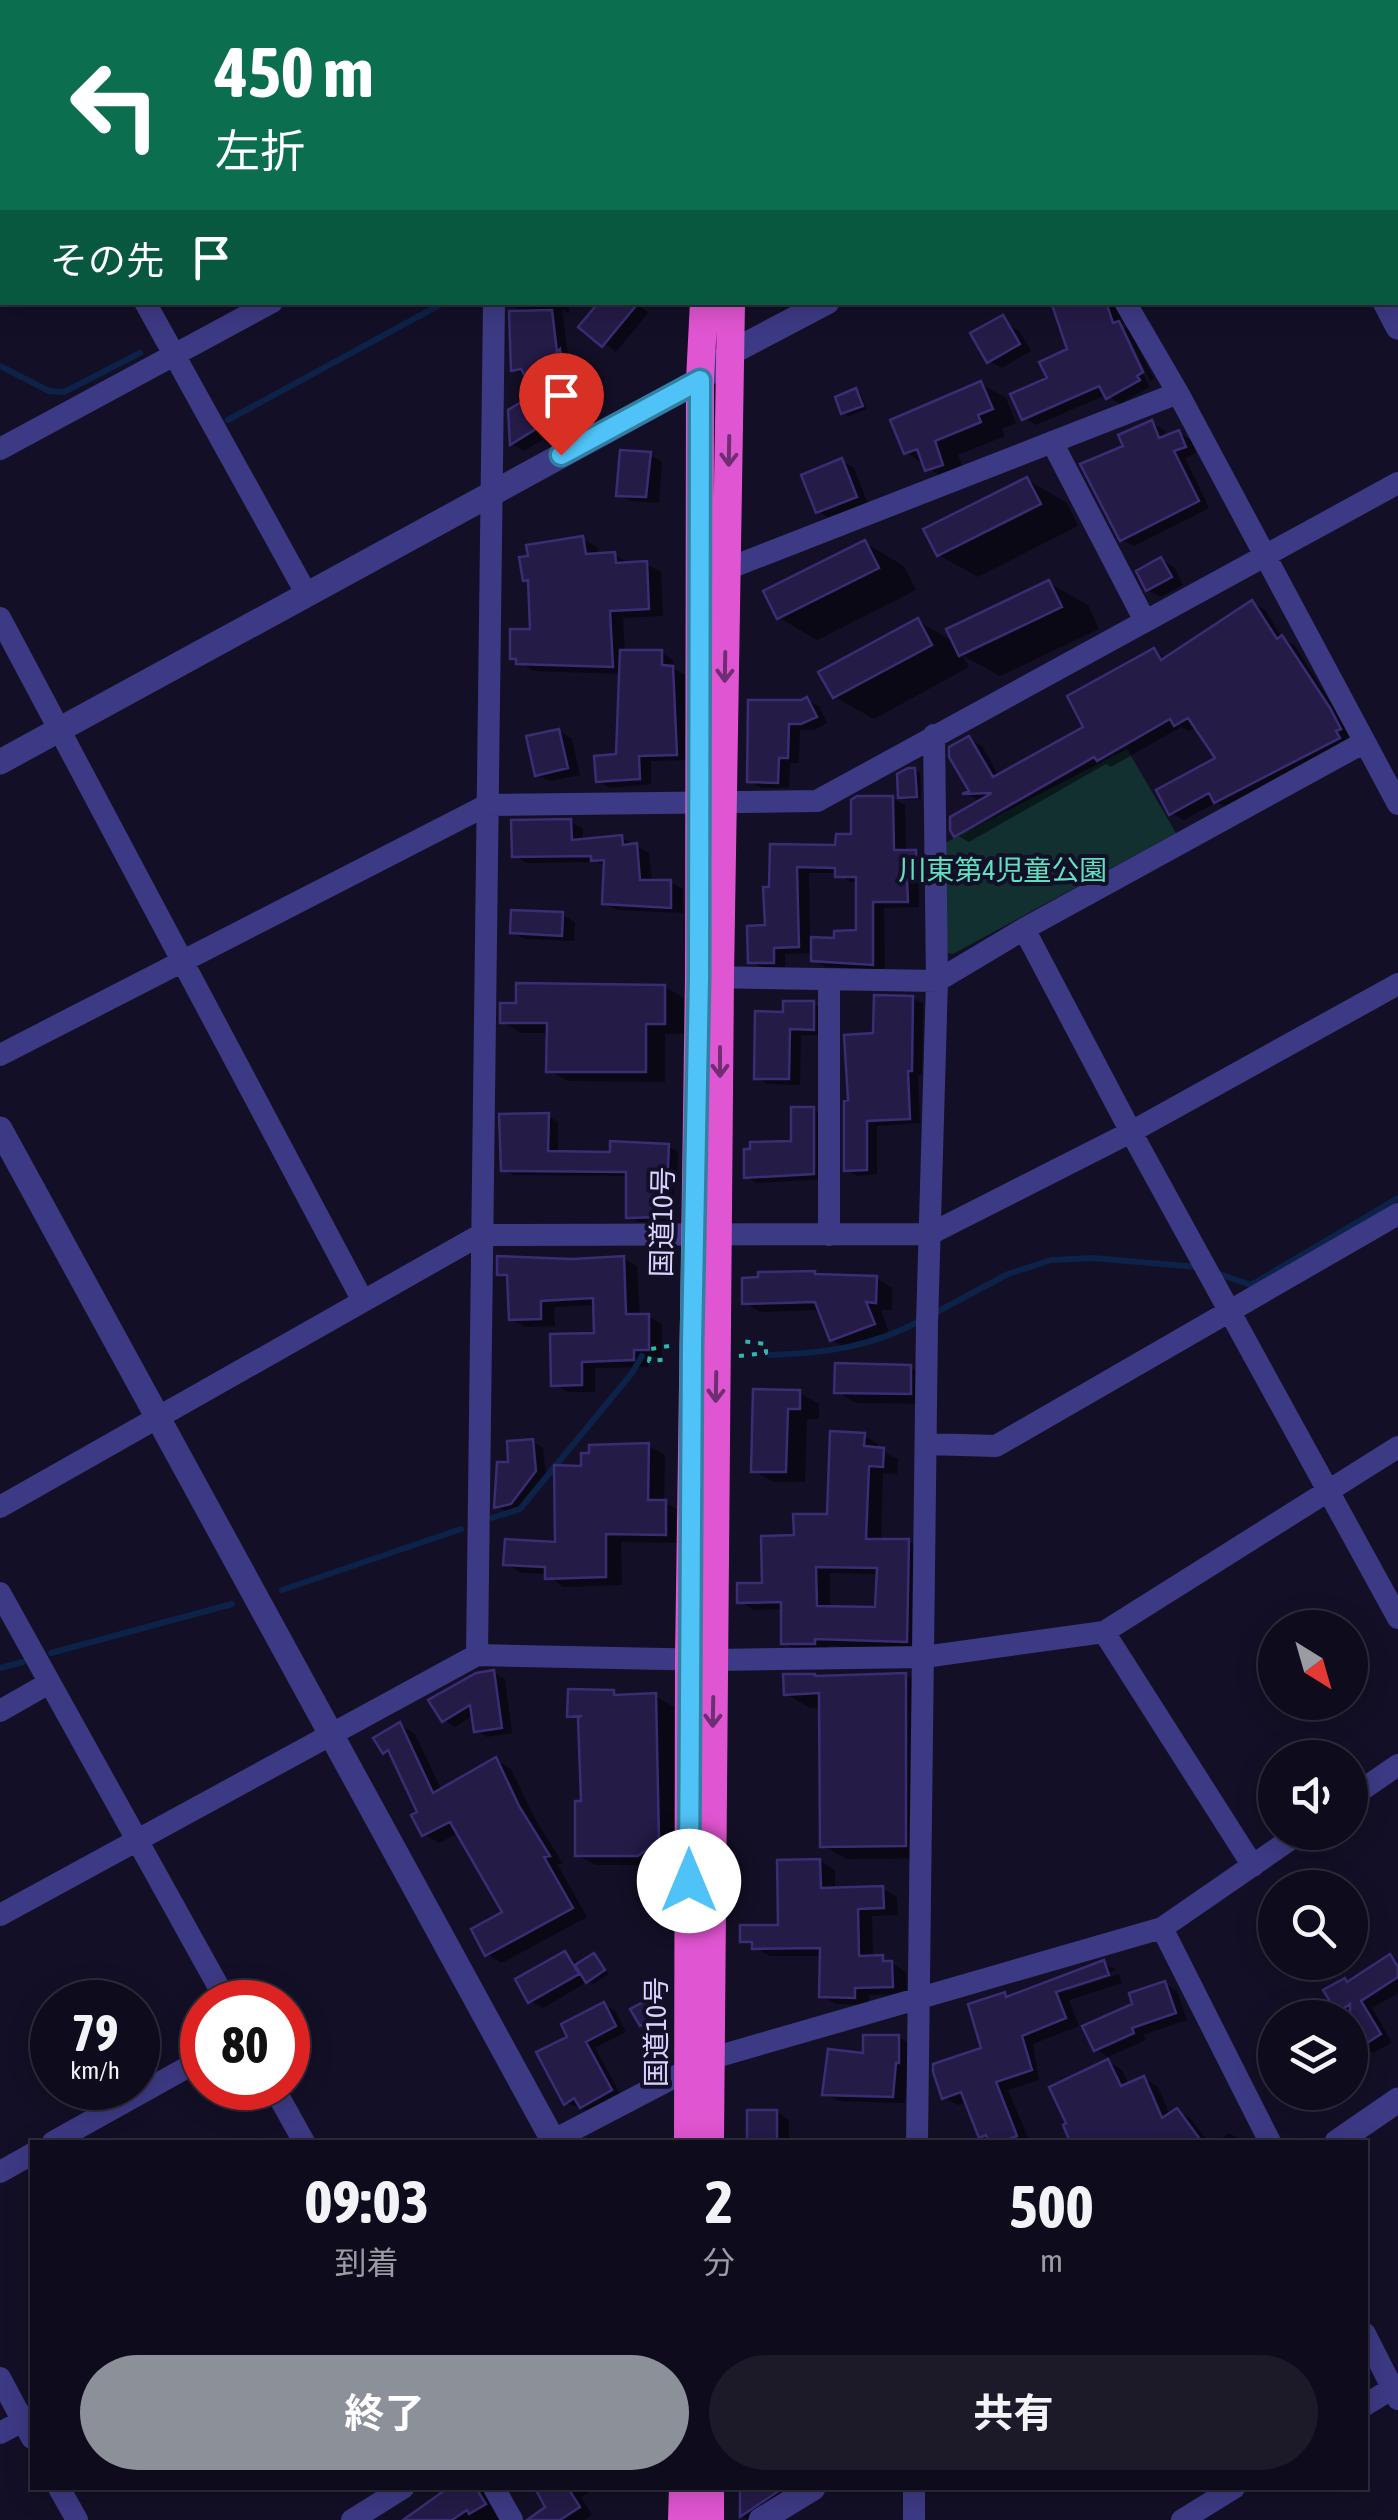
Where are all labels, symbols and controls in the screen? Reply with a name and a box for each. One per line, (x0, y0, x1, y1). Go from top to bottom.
text: 450 m (215, 32, 374, 112)
icon: left (50, 40, 180, 170)
text: 左折 (215, 125, 305, 177)
icon: arrive (184, 230, 239, 285)
text: その先 (50, 239, 164, 282)
pin (519, 353, 604, 456)
icon: arrive (534, 368, 589, 423)
one-way arrow (720, 434, 738, 466)
one-way arrow (716, 650, 735, 682)
park label: 川東第4児童公園 (898, 854, 1108, 886)
one-way arrow (710, 1044, 730, 1077)
street label: 国道10号 (645, 1167, 679, 1277)
one-way arrow (706, 1370, 726, 1402)
north arrow (1258, 1610, 1368, 1720)
map controls (1258, 1610, 1368, 2110)
one-way arrow (703, 1695, 722, 1727)
button: sound (1258, 1740, 1368, 1850)
position arrow (637, 1829, 741, 1933)
button: search (1258, 1870, 1368, 1980)
street label: 国道10号 (640, 1977, 672, 2087)
speed limit sign: 80 (180, 1980, 310, 2110)
button: layers (1258, 2000, 1368, 2110)
text: 79 (71, 2004, 118, 2062)
text: km/h (70, 2056, 120, 2084)
text: 09:03 (304, 2167, 429, 2236)
text: 2 (705, 2167, 733, 2236)
text: 500 (1009, 2172, 1094, 2241)
text: m (1040, 2242, 1063, 2279)
text: 到着 (335, 2244, 399, 2281)
text: 分 (703, 2244, 735, 2281)
button: 終了 (80, 2355, 689, 2470)
button: 共有 (709, 2355, 1318, 2470)

